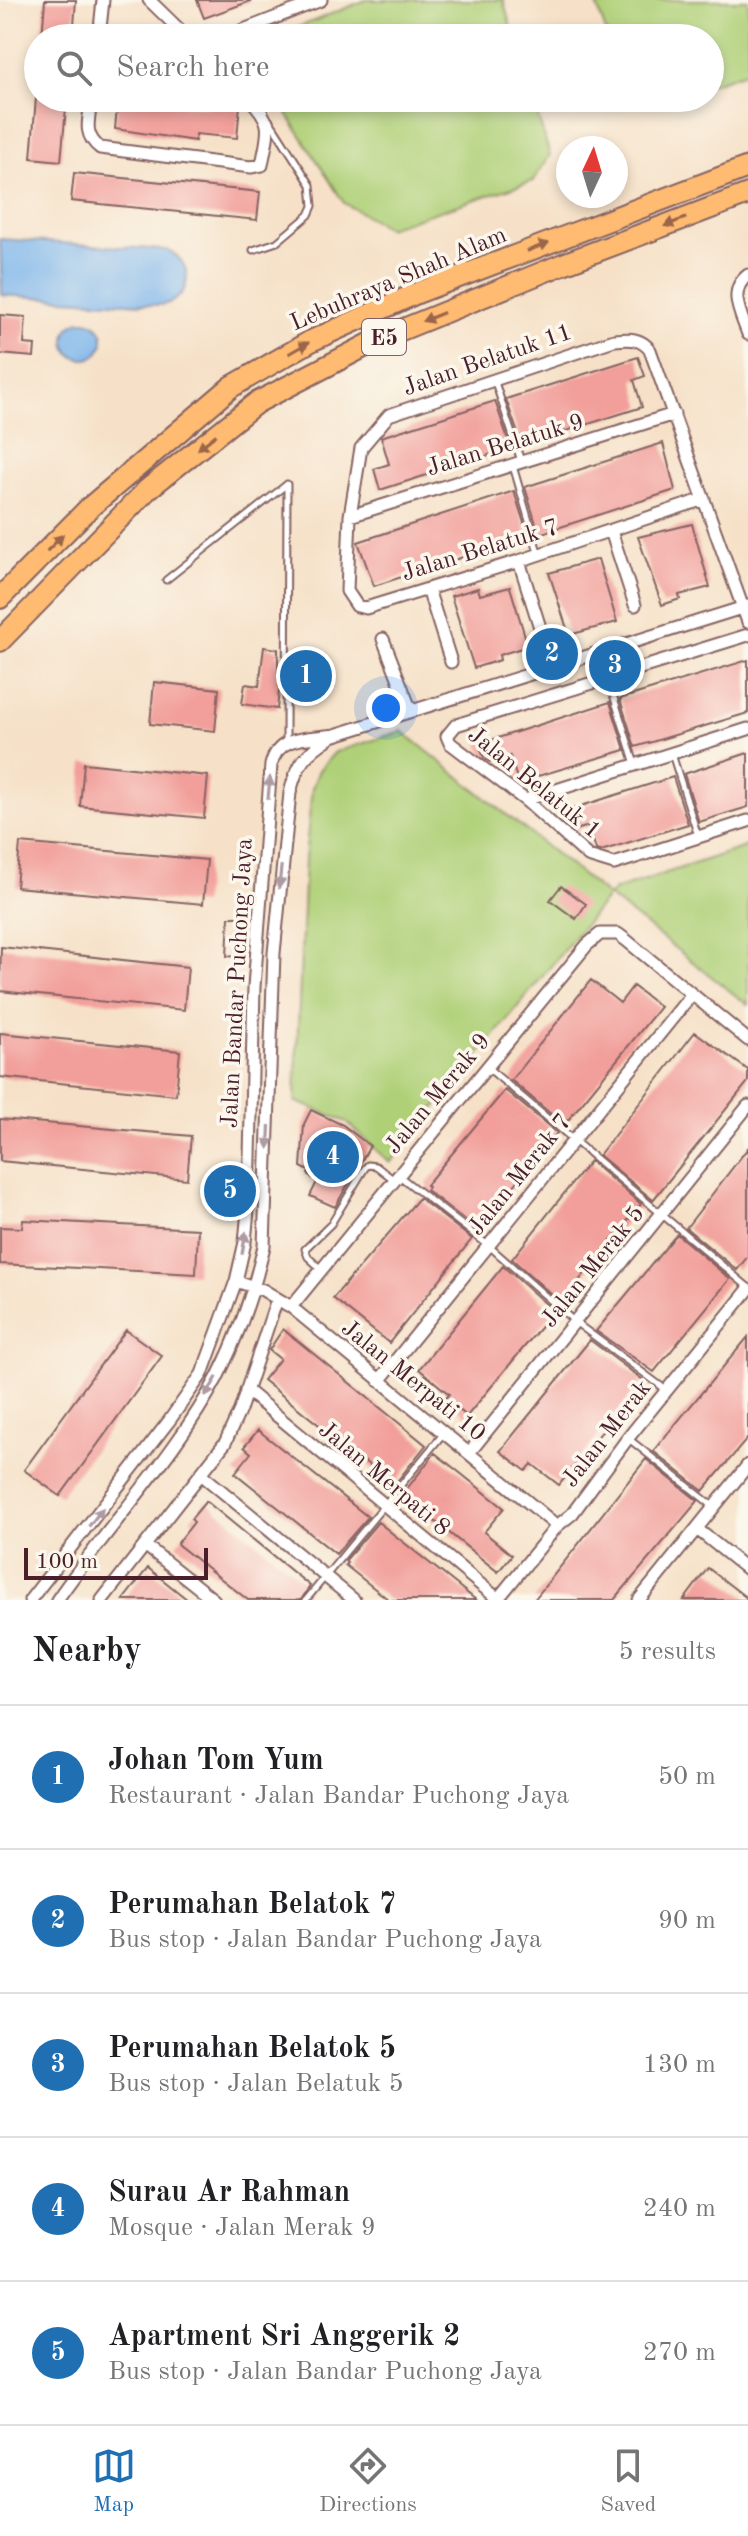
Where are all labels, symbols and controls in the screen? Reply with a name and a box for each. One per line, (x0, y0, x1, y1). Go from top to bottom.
search box (24, 24, 724, 112)
icon: search (52, 46, 96, 90)
text: Search here (116, 53, 270, 83)
north arrow (556, 136, 628, 208)
one-way arrow (663, 216, 687, 229)
street label: Lebuhraya Shah Alam (287, 223, 510, 336)
one-way arrow (527, 240, 551, 253)
one-way arrow (421, 311, 445, 324)
road number: E5 (362, 319, 406, 355)
street label: Jalan Belatuk 11 (400, 321, 575, 401)
one-way arrow (288, 341, 310, 355)
street label: Jalan Belatuk 9 (424, 411, 587, 481)
one-way arrow (197, 434, 217, 450)
street label: Jalan Belatuk 7 (399, 516, 562, 586)
one-way arrow (45, 534, 64, 553)
pin: 2 (526, 624, 578, 684)
pin: 3 (589, 636, 641, 696)
pin: 1 (280, 646, 332, 706)
your location (366, 688, 406, 728)
street label: Jalan Belatuk 1 (463, 723, 605, 844)
one-way arrow (263, 775, 276, 800)
street label: Jalan Bandar Puchong Jaya (218, 837, 258, 1129)
one-way arrow (274, 865, 287, 890)
street label: Jalan Merak 9 (382, 1030, 496, 1159)
street label: Jalan Merak 7 (464, 1110, 577, 1241)
one-way arrow (262, 1125, 275, 1150)
pin: 4 (307, 1127, 359, 1187)
pin: 5 (204, 1161, 256, 1221)
street label: Jalan Merak 5 (537, 1202, 650, 1333)
one-way arrow (239, 1230, 251, 1255)
street label: Jalan Merpati 10 (336, 1316, 489, 1447)
one-way arrow (205, 1376, 219, 1398)
street label: Jalan Merak (559, 1376, 656, 1492)
street label: Jalan Merpati 8 (313, 1418, 454, 1541)
one-way arrow (87, 1507, 103, 1527)
scale bar (24, 1544, 208, 1580)
text: 100 m (36, 1551, 98, 1573)
text: Nearby (32, 1635, 142, 1669)
text: 5 results (618, 1639, 716, 1665)
text: Johan Tom Yum (108, 1746, 324, 1776)
text: 1 (50, 1764, 66, 1790)
text: 50 m (658, 1764, 716, 1790)
text: Restaurant · Jalan Bandar Puchong Jaya (108, 1783, 569, 1809)
text: Perumahan Belatok 7 (108, 1890, 396, 1920)
text: 2 (50, 1908, 66, 1934)
text: 90 m (658, 1908, 716, 1934)
text: Bus stop · Jalan Bandar Puchong Jaya (108, 1927, 542, 1953)
text: Perumahan Belatok 5 (108, 2034, 396, 2064)
text: 3 (50, 2052, 66, 2078)
text: 130 m (643, 2052, 716, 2078)
text: Bus stop · Jalan Belatuk 5 (108, 2071, 404, 2097)
text: Surau Ar Rahman (108, 2178, 350, 2208)
text: 4 (50, 2196, 66, 2222)
text: 240 m (643, 2196, 716, 2222)
text: Mosque · Jalan Merak 9 (108, 2215, 376, 2241)
text: Apartment Sri Anggerik 2 (108, 2322, 460, 2352)
text: 5 (50, 2340, 66, 2366)
text: 270 m (643, 2340, 716, 2366)
text: Bus stop · Jalan Bandar Puchong Jaya (108, 2359, 542, 2385)
tab: Map (92, 2444, 136, 2519)
tab: Directions (319, 2444, 417, 2519)
tab: Saved (600, 2444, 656, 2519)

